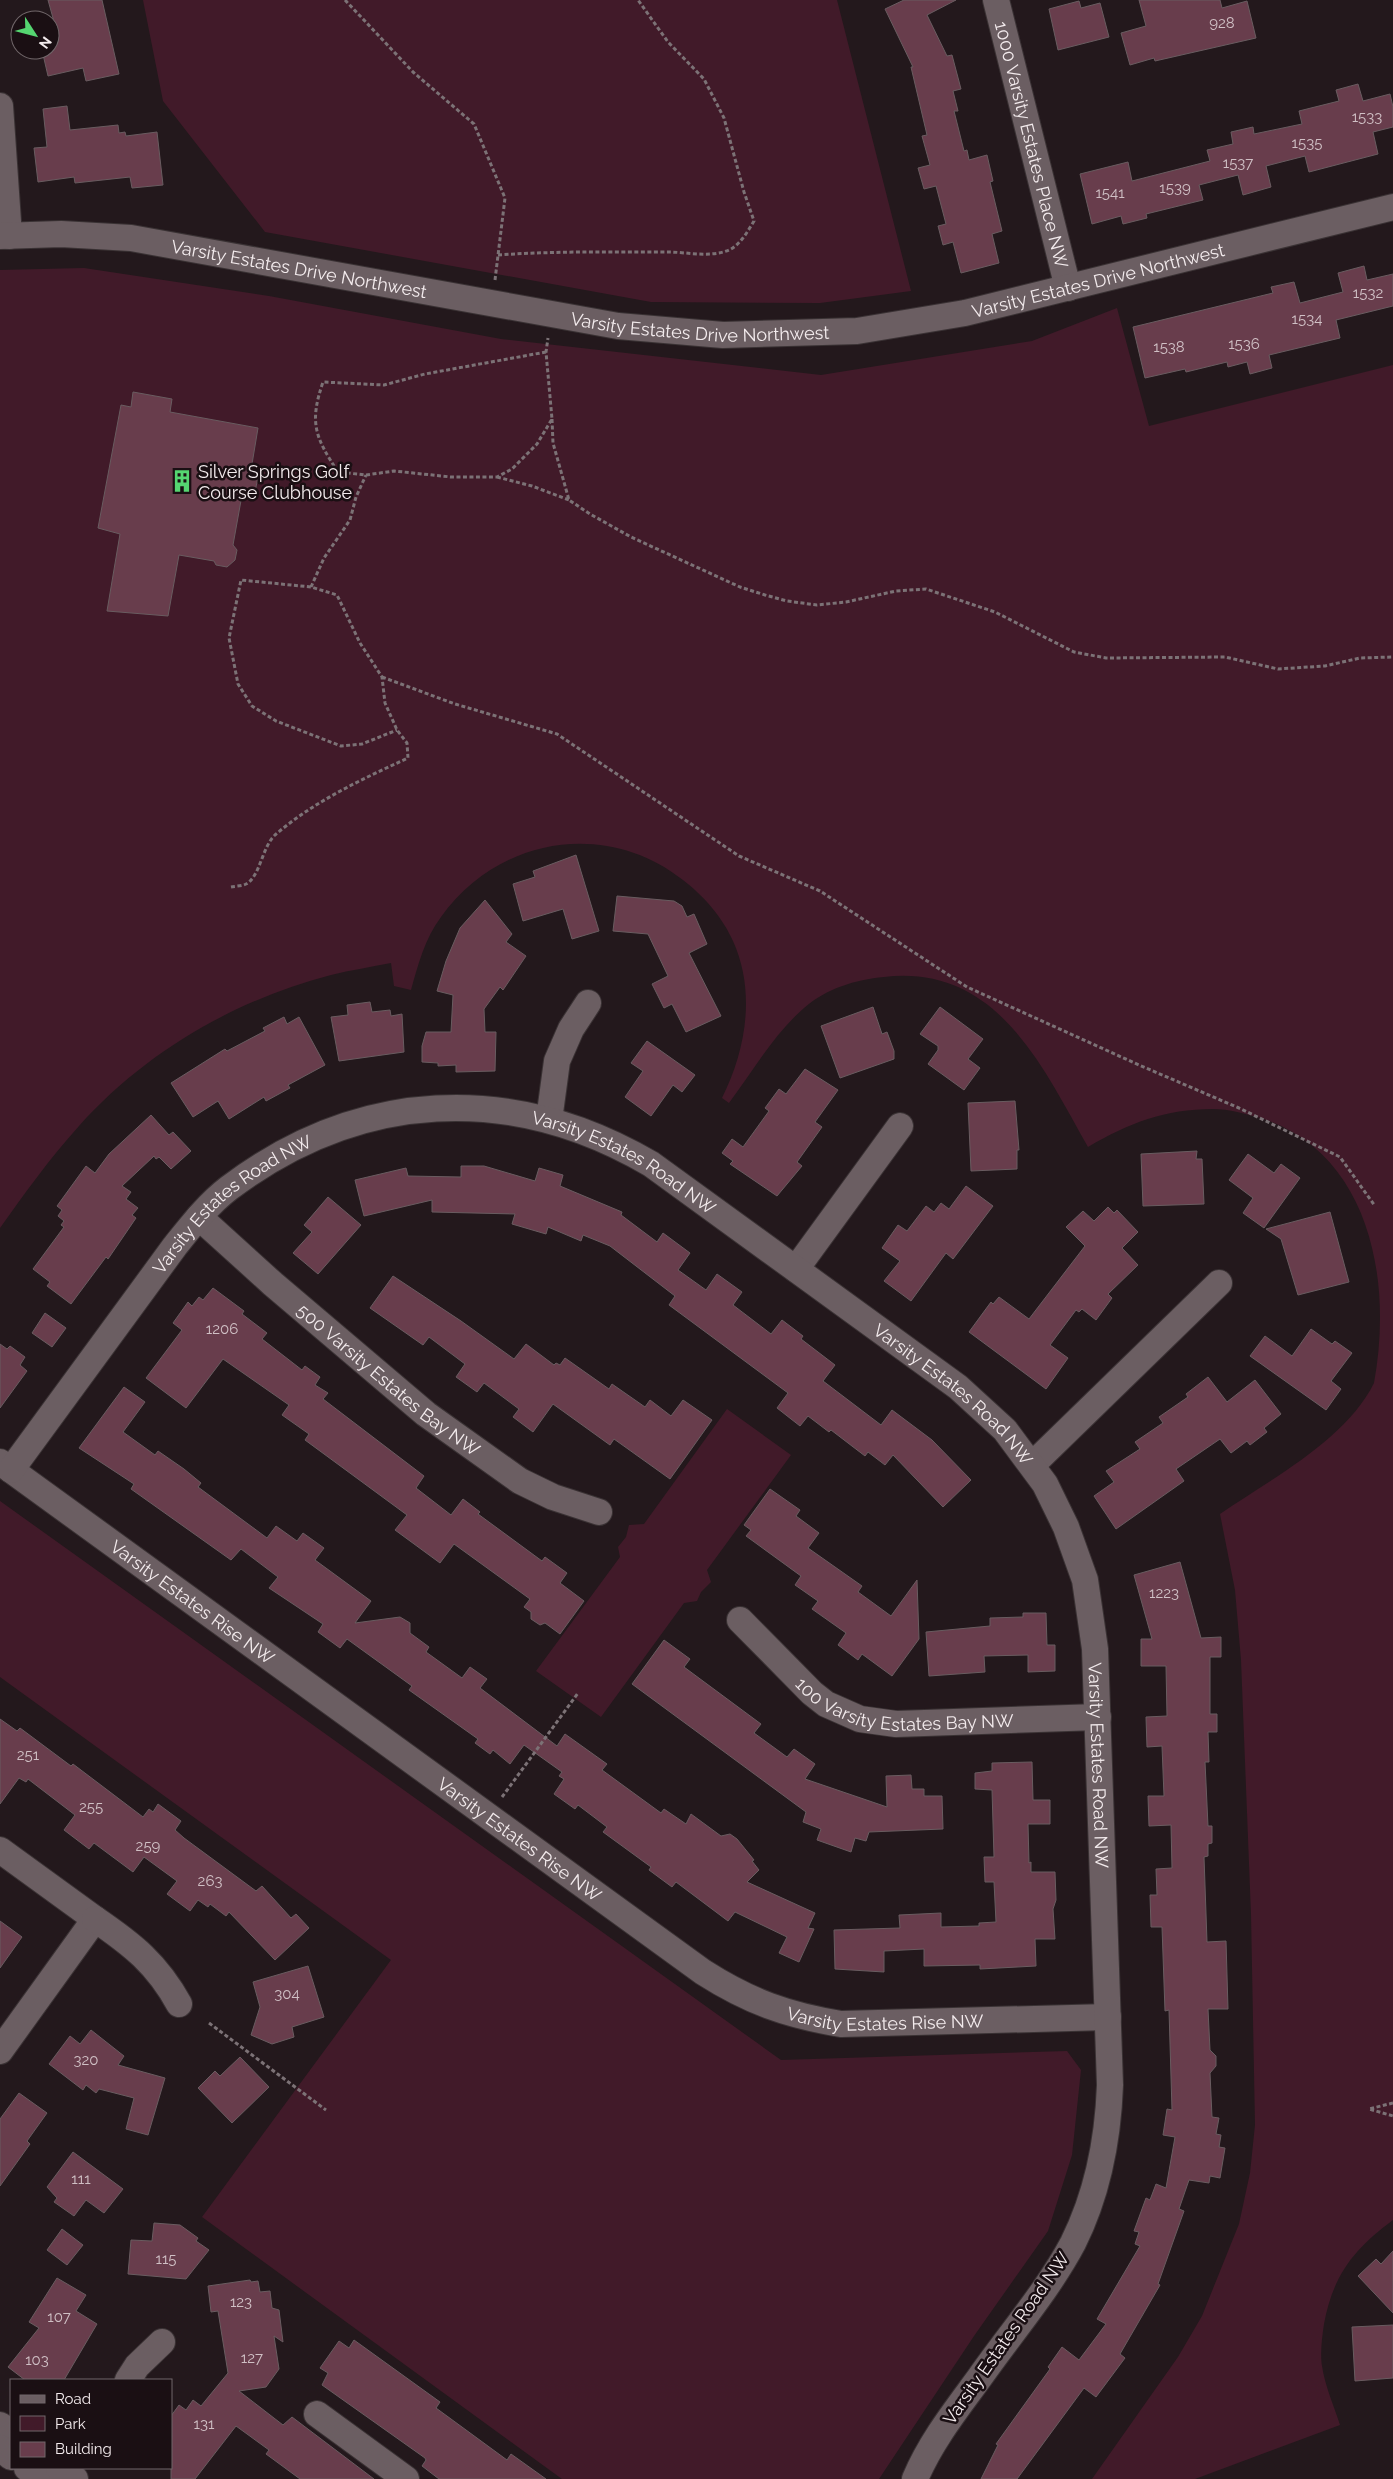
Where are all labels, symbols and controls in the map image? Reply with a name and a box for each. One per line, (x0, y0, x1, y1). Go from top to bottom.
north arrow (10, 10, 60, 60)
house number: 928 (1209, 14, 1235, 32)
street label: 1000 Varsity Estates Place NW (991, 19, 1073, 270)
text: N (36, 34, 55, 52)
house number: 1533 (1352, 108, 1382, 126)
house number: 1535 (1292, 134, 1322, 152)
house number: 1537 (1223, 154, 1253, 172)
house number: 1539 (1159, 179, 1191, 197)
house number: 1541 (1095, 184, 1125, 202)
street label: Varsity Estates Drive Northwest (170, 235, 429, 302)
street label: Varsity Estates Drive Northwest (970, 239, 1226, 321)
house number: 1532 (1353, 284, 1383, 302)
street label: Varsity Estates Drive Northwest (569, 307, 830, 346)
house number: 1534 (1292, 310, 1322, 328)
house number: 1536 (1228, 335, 1260, 353)
house number: 1538 (1153, 338, 1185, 356)
place label: Silver Springs Golf Course Clubhouse (198, 461, 353, 503)
building icon: Silver Springs Golf Course Clubhouse (169, 468, 195, 494)
street label: Varsity Estates Road NW (530, 1106, 720, 1218)
street label: Varsity Estates Road NW (148, 1130, 315, 1278)
street label: 500 Varsity Estates Bay NW (293, 1299, 484, 1460)
street label: Varsity Estates Road NW (870, 1319, 1038, 1469)
house number: 1206 (206, 1320, 238, 1338)
street label: Varsity Estates Rise NW (107, 1535, 279, 1668)
house number: 1223 (1149, 1584, 1179, 1602)
street label: Varsity Estates Road NW (1085, 1662, 1113, 1869)
street label: 100 Varsity Estates Bay NW (792, 1673, 1014, 1735)
house number: 251 (17, 1746, 40, 1764)
street label: Varsity Estates Rise NW (434, 1773, 606, 1906)
house number: 255 (79, 1798, 103, 1816)
house number: 259 (136, 1837, 161, 1855)
house number: 263 (198, 1872, 222, 1890)
house number: 304 (274, 1985, 300, 2003)
street label: Varsity Estates Rise NW (785, 2002, 984, 2035)
house number: 320 (73, 2051, 99, 2069)
house number: 111 (71, 2170, 91, 2188)
street label: Varsity Estates Road NW (938, 2248, 1074, 2428)
house number: 115 (155, 2250, 177, 2268)
house number: 123 (230, 2293, 252, 2311)
house number: 107 (47, 2308, 71, 2326)
house number: 127 (241, 2349, 263, 2367)
house number: 103 (25, 2351, 49, 2369)
legend (10, 2379, 172, 2469)
text: Road (55, 2390, 91, 2408)
text: Park (55, 2415, 86, 2433)
house number: 131 (194, 2415, 215, 2433)
text: Building (55, 2440, 112, 2458)

